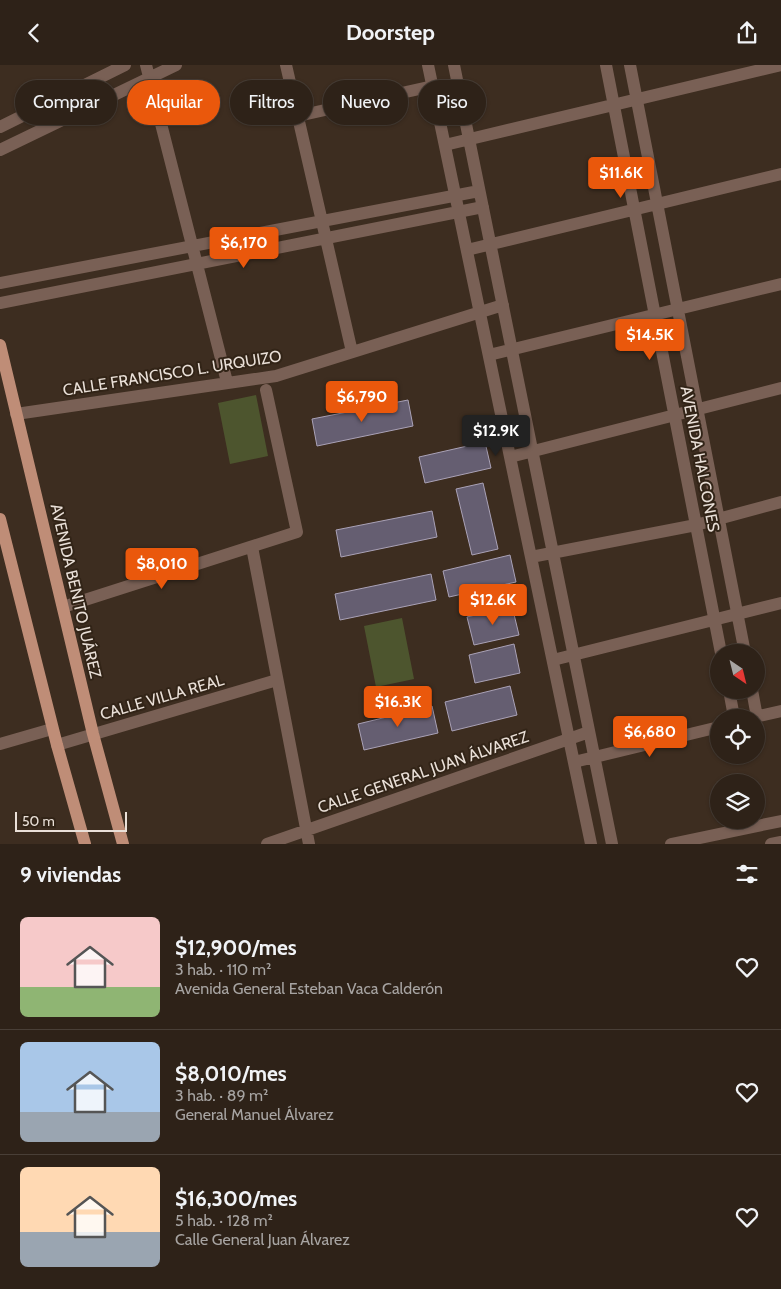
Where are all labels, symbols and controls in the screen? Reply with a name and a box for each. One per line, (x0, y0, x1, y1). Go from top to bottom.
icon: back (20, 19, 48, 47)
text: Doorstep (346, 19, 435, 46)
icon: share (733, 19, 761, 47)
chip: Comprar (15, 80, 117, 125)
chip: Alquilar (127, 80, 220, 125)
chip: Filtros (230, 80, 313, 125)
chip: Nuevo (323, 80, 408, 125)
chip: Piso (418, 80, 486, 125)
pin: $11.6K (580, 157, 662, 199)
text: $11.6K (599, 163, 643, 182)
pin: $6,170 (203, 227, 285, 269)
text: $6,170 (221, 233, 267, 252)
pin: $14.5K (609, 319, 691, 361)
text: $14.5K (626, 325, 674, 344)
street label: CALLE FRANCISCO L. URQUIZO (61, 346, 283, 400)
pin: $6,790 (321, 381, 403, 423)
street label: AVENIDA HALCONES (677, 384, 723, 534)
text: $6,790 (337, 387, 387, 406)
pin: $12.9K (455, 415, 537, 457)
text: $12.9K (473, 421, 519, 440)
street label: AVENIDA BENITO JUÁREZ (47, 502, 105, 680)
pin: $8,010 (121, 547, 203, 590)
text: $8,010 (136, 554, 188, 573)
pin: $12.6K (452, 583, 534, 626)
text: $12.6K (470, 590, 516, 609)
north arrow (710, 644, 765, 699)
map controls (710, 644, 765, 829)
street label: CALLE VILLA REAL (98, 670, 226, 724)
pin: $16.3K (357, 685, 439, 728)
text: $16.3K (375, 692, 421, 711)
button: locate (710, 709, 765, 764)
pin: $6,680 (609, 715, 691, 758)
text: $6,680 (624, 722, 676, 741)
street label: CALLE GENERAL JUAN ÁLVAREZ (315, 727, 531, 817)
button: layers (710, 774, 765, 829)
scale bar (15, 809, 128, 832)
text: 50 m (22, 812, 55, 830)
icon: filters (733, 860, 761, 888)
text: 9 viviendas (20, 862, 121, 887)
text: $12,900/mes (175, 935, 297, 960)
icon: home (60, 937, 120, 997)
icon: heart (733, 953, 761, 981)
text: 3 hab. · 110 m² (175, 960, 271, 979)
text: Avenida General Esteban Vaca Calderón (175, 979, 443, 998)
text: $8,010/mes (175, 1061, 287, 1086)
icon: home (60, 1062, 120, 1122)
icon: heart (733, 1078, 761, 1106)
text: 3 hab. · 89 m² (175, 1086, 268, 1105)
text: General Manuel Álvarez (175, 1105, 334, 1124)
text: $16,300/mes (175, 1186, 297, 1211)
icon: home (60, 1187, 120, 1247)
icon: heart (733, 1203, 761, 1231)
text: 5 hab. · 128 m² (175, 1211, 273, 1230)
text: Calle General Juan Álvarez (175, 1230, 350, 1249)

